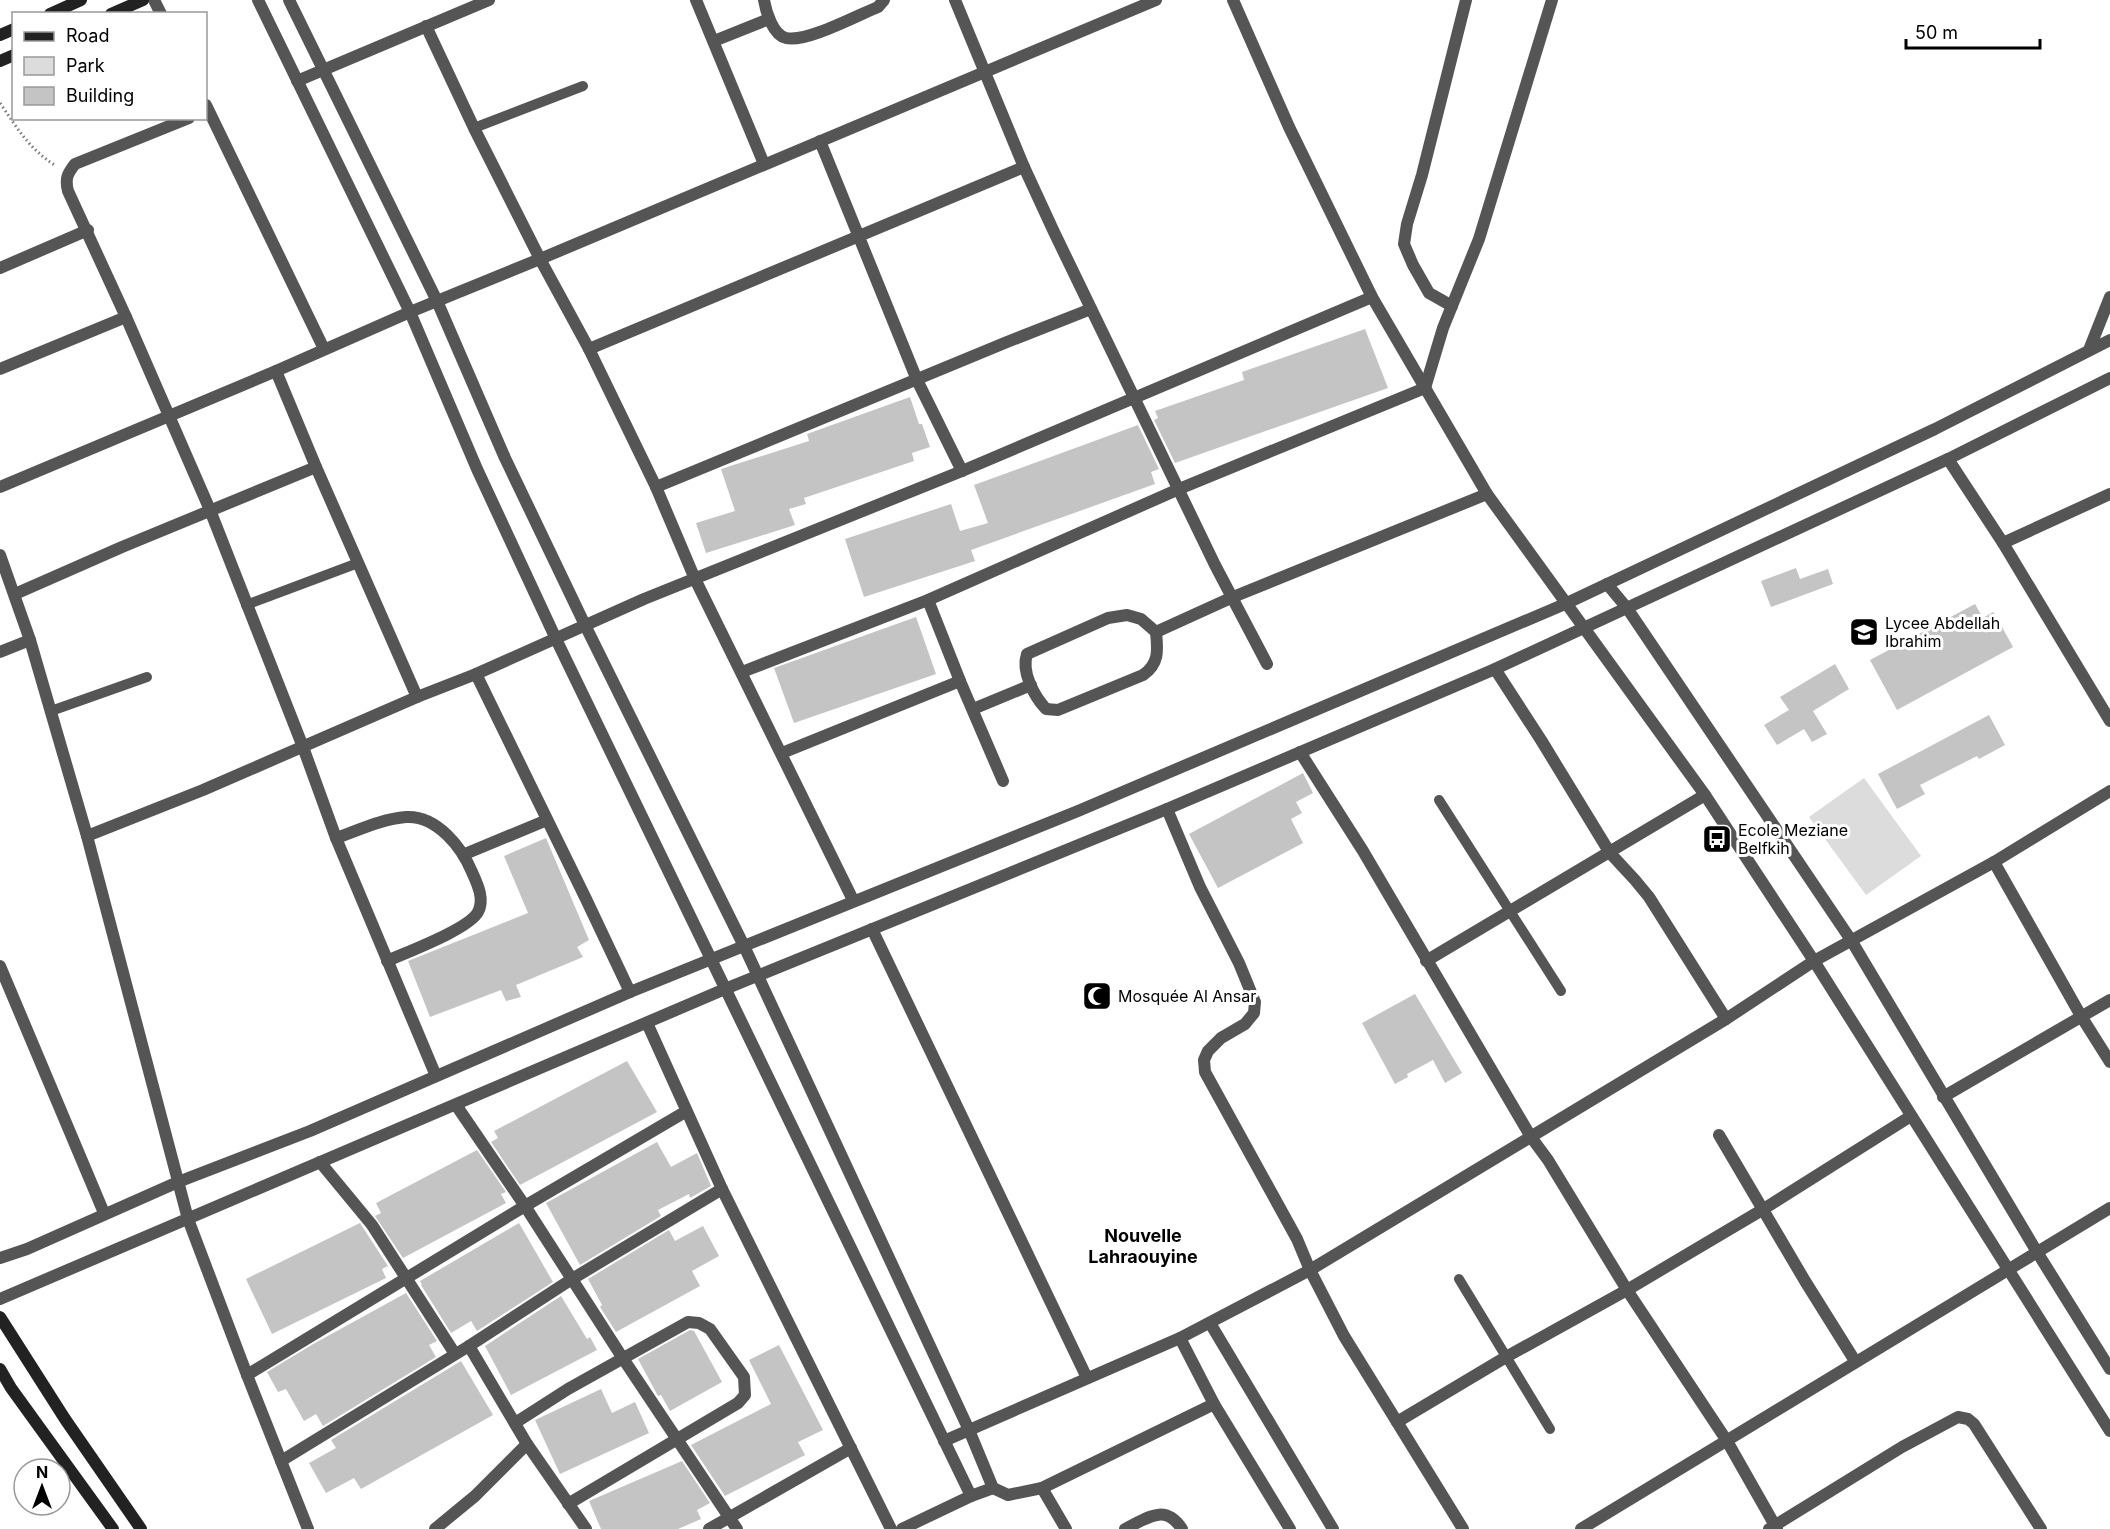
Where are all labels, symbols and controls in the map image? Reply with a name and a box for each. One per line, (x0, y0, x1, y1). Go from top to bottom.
legend (12, 12, 207, 120)
scale bar (1906, 12, 2040, 50)
text: 50 m (1915, 22, 1958, 43)
text: Road (66, 25, 109, 46)
text: Park (66, 55, 105, 76)
text: Building (66, 85, 134, 106)
place label: Lycee Abdellah Ibrahim (1885, 613, 2000, 651)
school or university icon: Lycee Abdellah Ibrahim (1848, 616, 1880, 648)
place label: Ecole Meziane Belfkih (1738, 820, 1848, 858)
bus stop icon: Ecole Meziane Belfkih (1701, 823, 1733, 855)
mosque icon: Mosquée Al Ansar (1081, 980, 1113, 1012)
place label: Mosquée Al Ansar (1118, 986, 1256, 1006)
district label: Nouvelle Lahraouyine (1088, 1225, 1198, 1267)
north arrow (12, 1457, 72, 1517)
text: N (36, 1462, 48, 1482)

